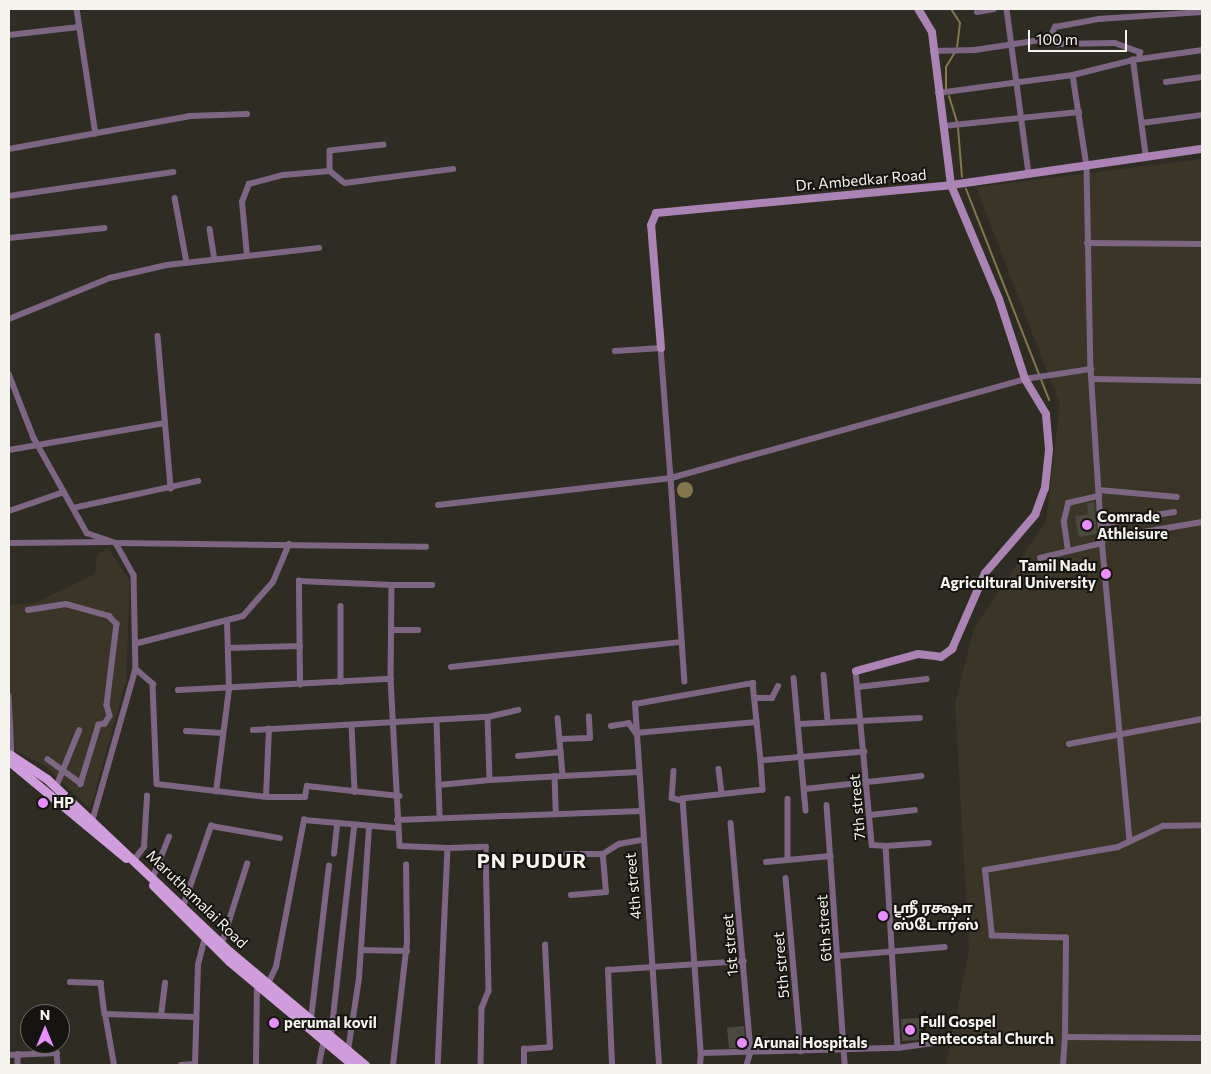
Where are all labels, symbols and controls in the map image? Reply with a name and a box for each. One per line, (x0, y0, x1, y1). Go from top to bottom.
scale bar (1031, 20, 1130, 52)
text: 100 m (1036, 30, 1078, 48)
street label: Dr. Ambedkar Road (795, 165, 927, 195)
place label: Comrade Athleisure (1097, 507, 1168, 542)
marker: Comrade Athleisure (1081, 519, 1093, 531)
place label: Tamil Nadu Agricultural University (940, 556, 1096, 591)
marker: Tamil Nadu Agricultural University (1100, 568, 1112, 580)
street label: 7th street (845, 773, 869, 841)
place label: HP (53, 794, 74, 812)
marker: HP (37, 797, 49, 809)
street label: Maruthamalai Road (143, 846, 251, 952)
district label: PN PUDUR (476, 848, 588, 872)
street label: 4th street (621, 852, 645, 920)
street label: 6th street (813, 894, 835, 962)
place label: ஶ்ரீ ரக்ஷா ஸ்டோர்ஸ் (893, 898, 979, 933)
marker: ஶ்ரீ ரக்ஷா ஸ்டோர்ஸ் (877, 910, 889, 922)
street label: 1st street (718, 913, 742, 977)
street label: 5th street (769, 931, 793, 999)
north arrow (20, 1004, 70, 1054)
text: N (40, 1006, 50, 1023)
place label: Full Gospel Pentecostal Church (920, 1012, 1054, 1047)
place label: perumal kovil (284, 1014, 377, 1032)
marker: perumal kovil (268, 1017, 280, 1029)
marker: Full Gospel Pentecostal Church (904, 1024, 916, 1036)
place label: Arunai Hospitals (753, 1034, 868, 1052)
marker: Arunai Hospitals (735, 1036, 749, 1050)

